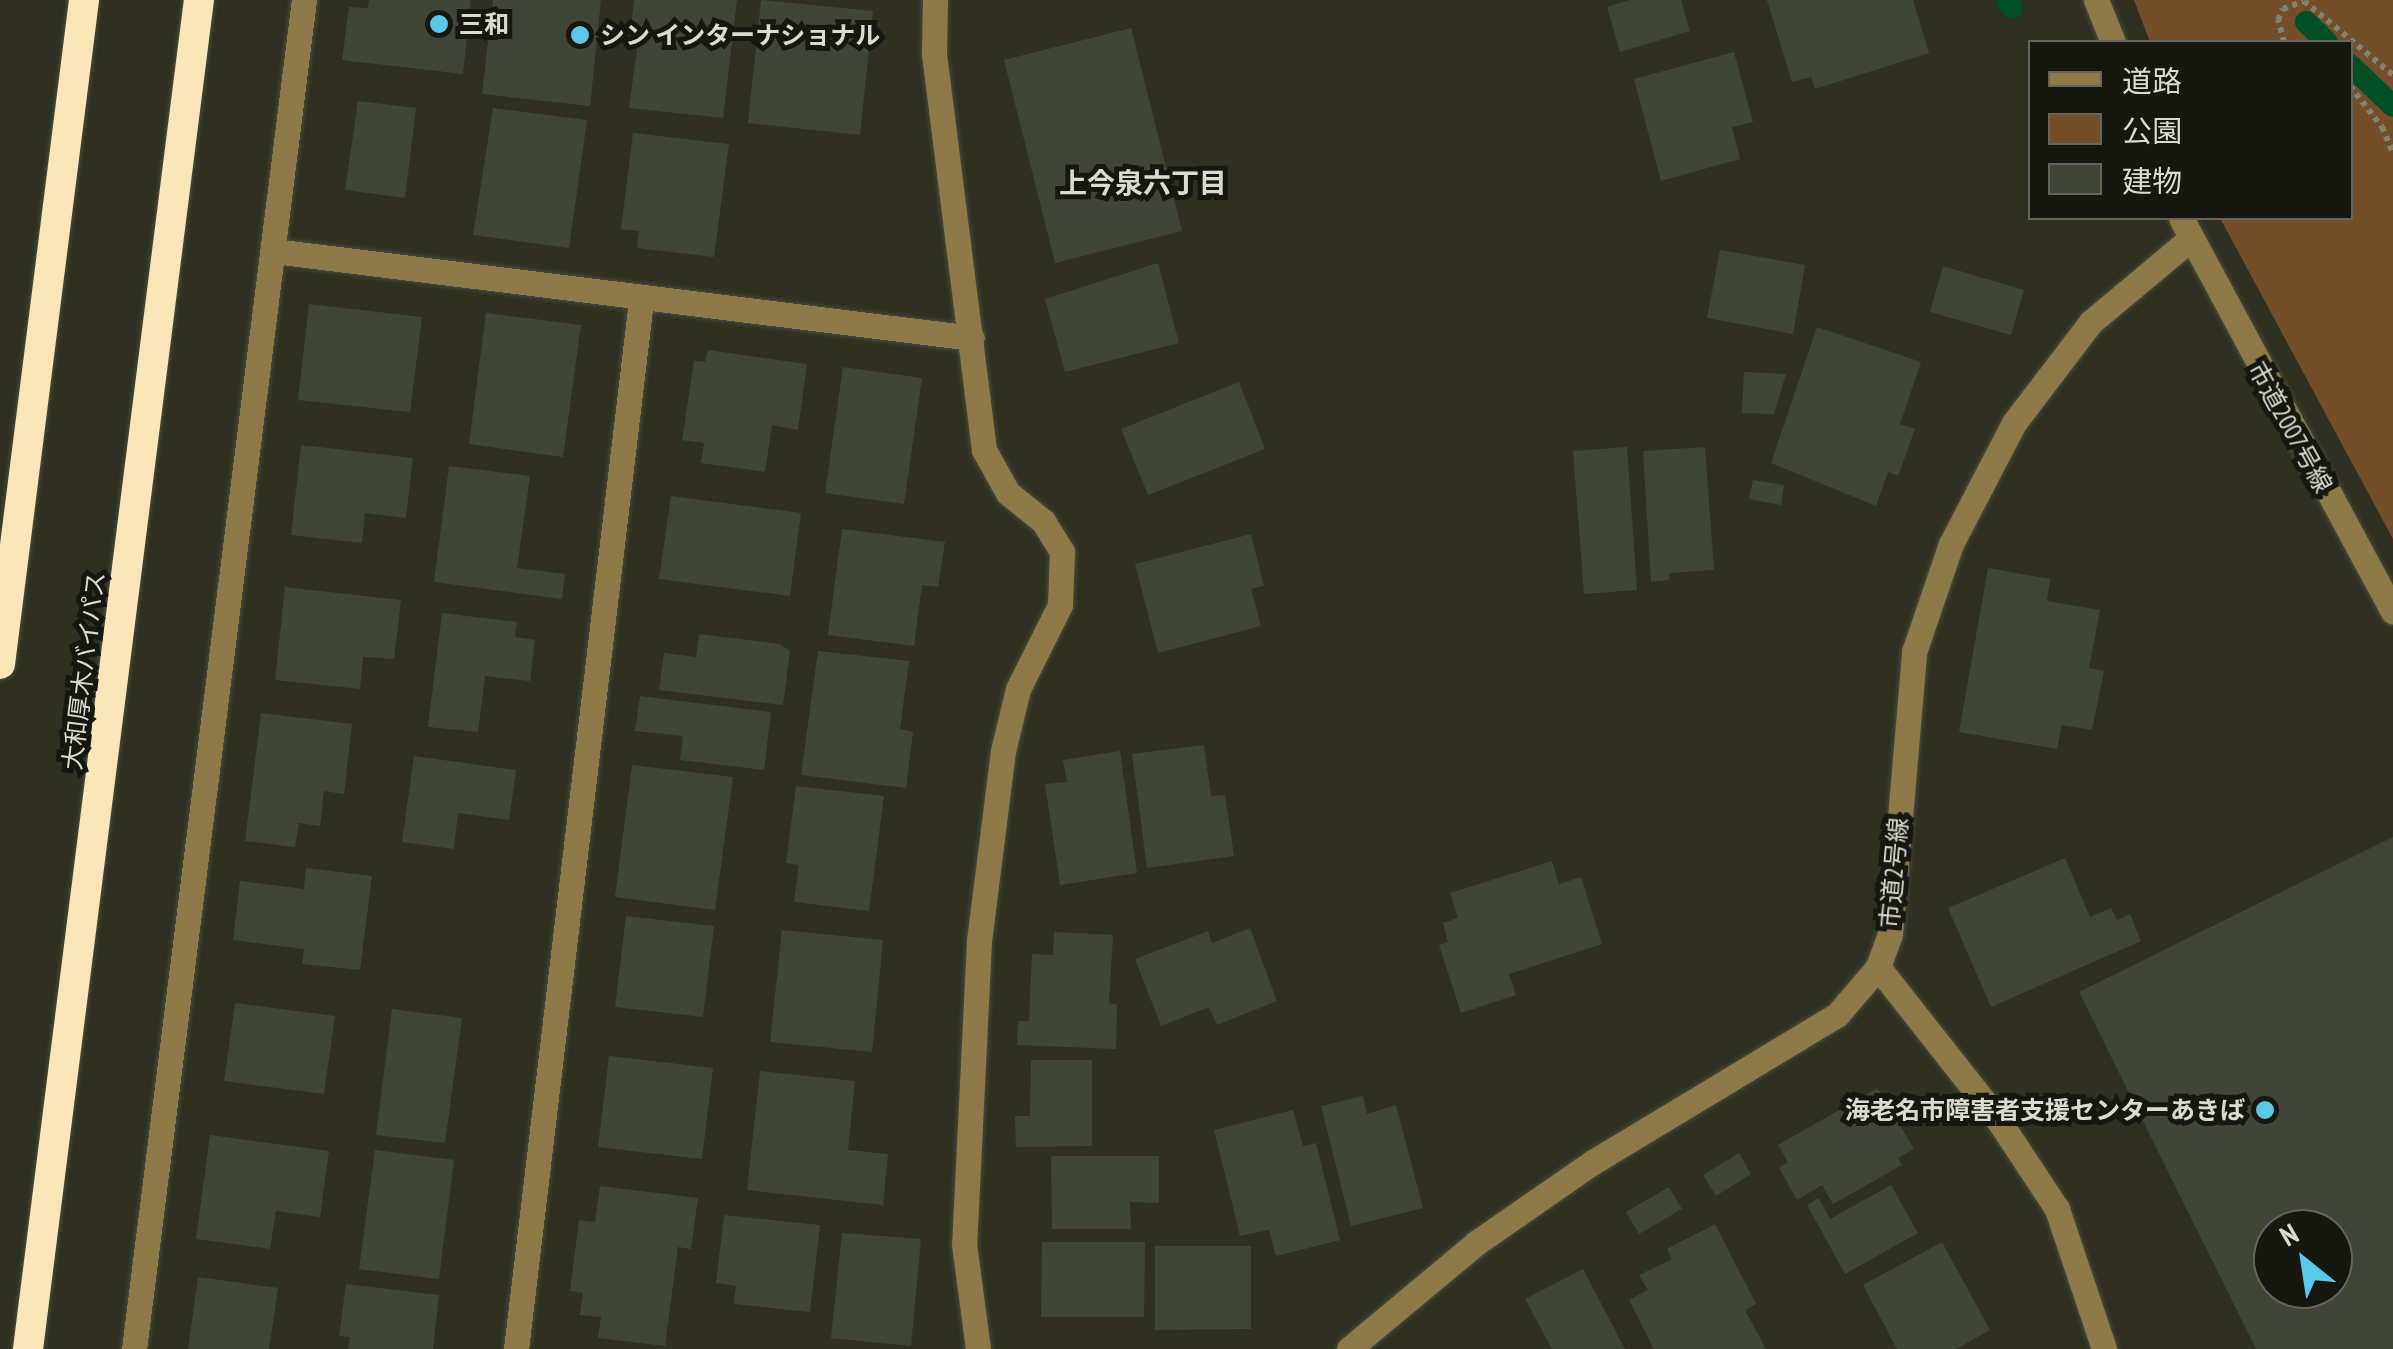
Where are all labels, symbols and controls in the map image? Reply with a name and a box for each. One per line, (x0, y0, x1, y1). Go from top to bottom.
place label: 三和 (459, 9, 509, 39)
marker: 三和 (428, 13, 450, 35)
place label: シン インターナショナル (600, 20, 880, 50)
marker: シン インターナショナル (569, 24, 591, 46)
legend (2028, 40, 2353, 220)
text: 道路 (2122, 61, 2182, 100)
text: 公園 (2122, 111, 2182, 150)
text: 建物 (2122, 161, 2182, 200)
district label: 上今泉六丁目 (1059, 166, 1227, 200)
street label: 市道2007号線 (2242, 356, 2338, 498)
street label: 大和厚木バイパス (57, 570, 111, 772)
street label: 市道2号線 (1874, 816, 1914, 930)
place label: 海老名市障害者支援センターあきば (1845, 1095, 2245, 1125)
marker: 海老名市障害者支援センターあきば (2254, 1099, 2276, 1121)
north arrow (2253, 1209, 2353, 1309)
text: N (2273, 1215, 2305, 1254)

